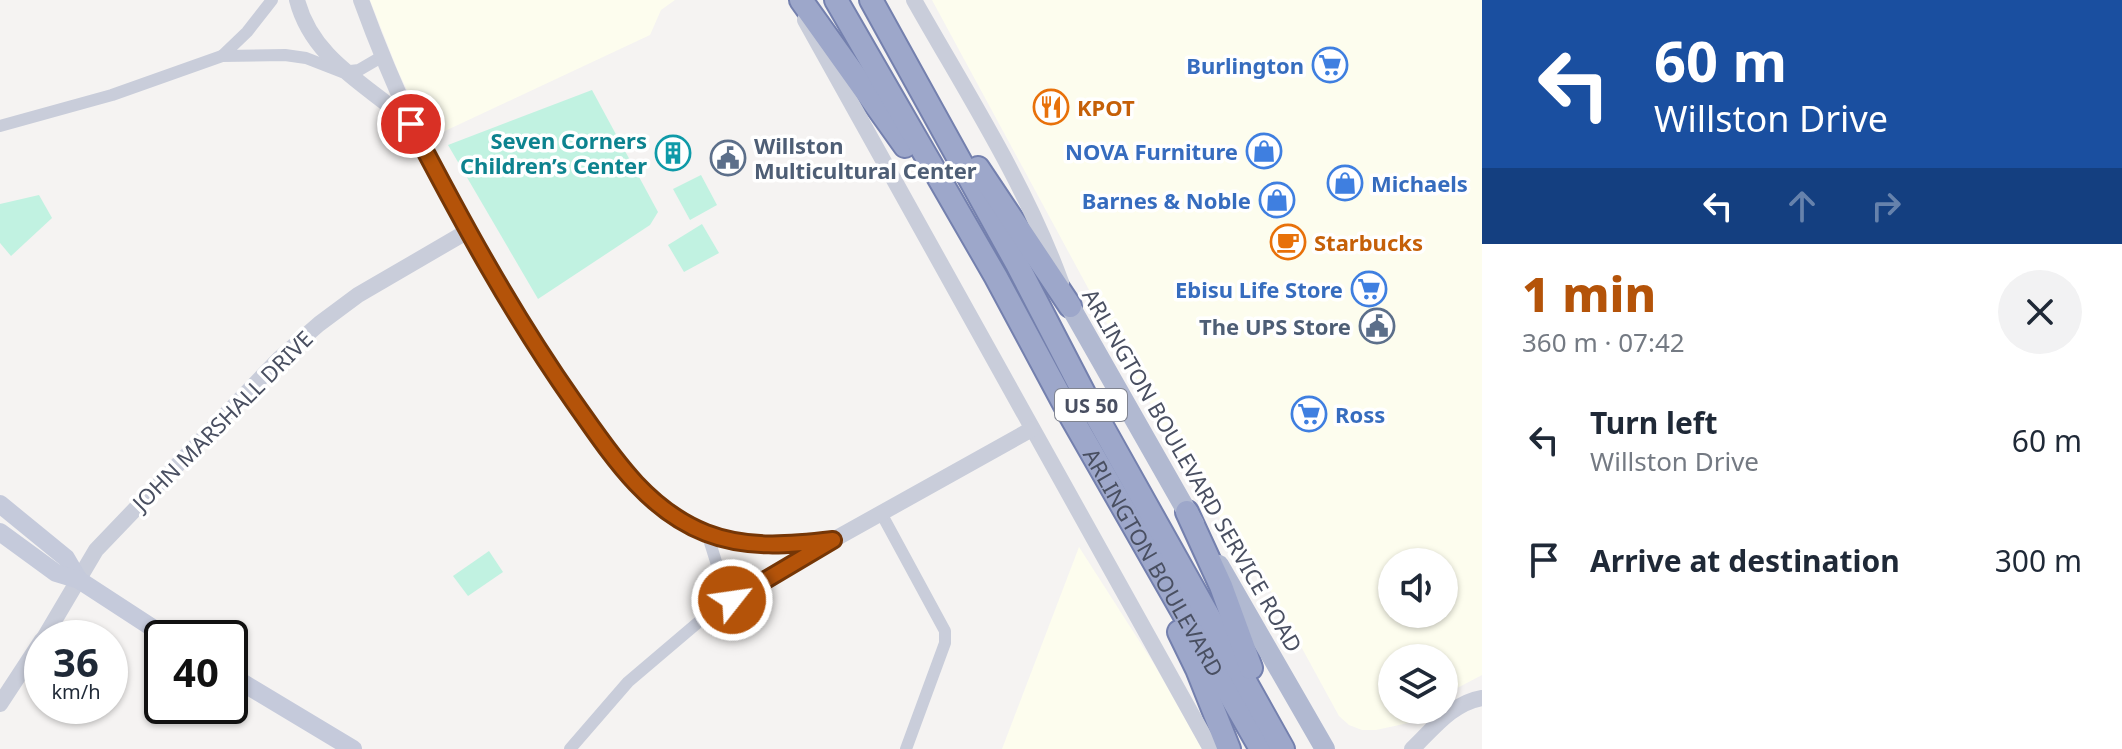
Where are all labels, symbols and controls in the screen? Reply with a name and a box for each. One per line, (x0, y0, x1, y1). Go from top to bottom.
text: 60 m (1654, 22, 1787, 98)
icon: left (1522, 32, 1626, 136)
supermarket icon: Burlington (1311, 46, 1349, 84)
place label: Burlington (1186, 50, 1304, 80)
restaurant icon: KPOT (1032, 88, 1070, 126)
pin (377, 90, 445, 158)
place label: KPOT (1077, 92, 1135, 122)
text: Willston Drive (1654, 94, 1888, 143)
icon: arrive (389, 102, 433, 146)
place label: Seven Corners Children’s Center (460, 125, 647, 180)
place label: Willston Multicultural Center (754, 130, 977, 185)
shop icon: NOVA Furniture (1245, 132, 1283, 170)
building icon: Seven Corners Children’s Center (654, 134, 692, 172)
place label: NOVA Furniture (1065, 136, 1238, 166)
public building icon: Willston Multicultural Center (709, 139, 747, 177)
shop icon: Michaels (1326, 164, 1364, 202)
place label: Michaels (1371, 168, 1468, 198)
shop icon: Barnes & Noble (1258, 181, 1296, 219)
icon: left (1696, 184, 1740, 228)
icon: ahead (1780, 184, 1824, 228)
icon: right (1864, 184, 1908, 228)
place label: Barnes & Noble (1082, 185, 1251, 215)
cafe icon: Starbucks (1269, 223, 1307, 261)
place label: Starbucks (1314, 227, 1423, 257)
text: 1 min (1522, 261, 1656, 326)
supermarket icon: Ebisu Life Store (1350, 270, 1388, 308)
button: close (1998, 270, 2082, 354)
place label: Ebisu Life Store (1175, 274, 1343, 304)
street label: ARLINGTON BOULEVARD SERVICE ROAD (1078, 284, 1308, 656)
public building icon: The UPS Store (1358, 307, 1396, 345)
place label: The UPS Store (1199, 311, 1351, 341)
street label: JOHN MARSHALL DRIVE (124, 323, 319, 518)
text: 360 m · 07:42 (1522, 324, 1685, 360)
road number: US 50 (1055, 389, 1127, 421)
supermarket icon: Ross (1290, 395, 1328, 433)
place label: Ross (1335, 399, 1385, 429)
text: Turn left (1590, 402, 1718, 443)
icon: left (1522, 418, 1566, 462)
text: 60 m (2012, 420, 2082, 461)
text: Willston Drive (1590, 443, 1759, 479)
street label: ARLINGTON BOULEVARD (1079, 445, 1231, 681)
icon: arrive (1522, 538, 1566, 582)
text: Arrive at destination (1590, 540, 1900, 581)
text: 300 m (1995, 540, 2082, 581)
map controls (1378, 548, 1458, 724)
button: sound (1378, 548, 1458, 628)
position arrow (690, 558, 774, 642)
speed limit sign: 40 (144, 620, 248, 724)
text: 36 (53, 634, 99, 689)
button: layers (1378, 644, 1458, 724)
text: km/h (51, 678, 101, 705)

